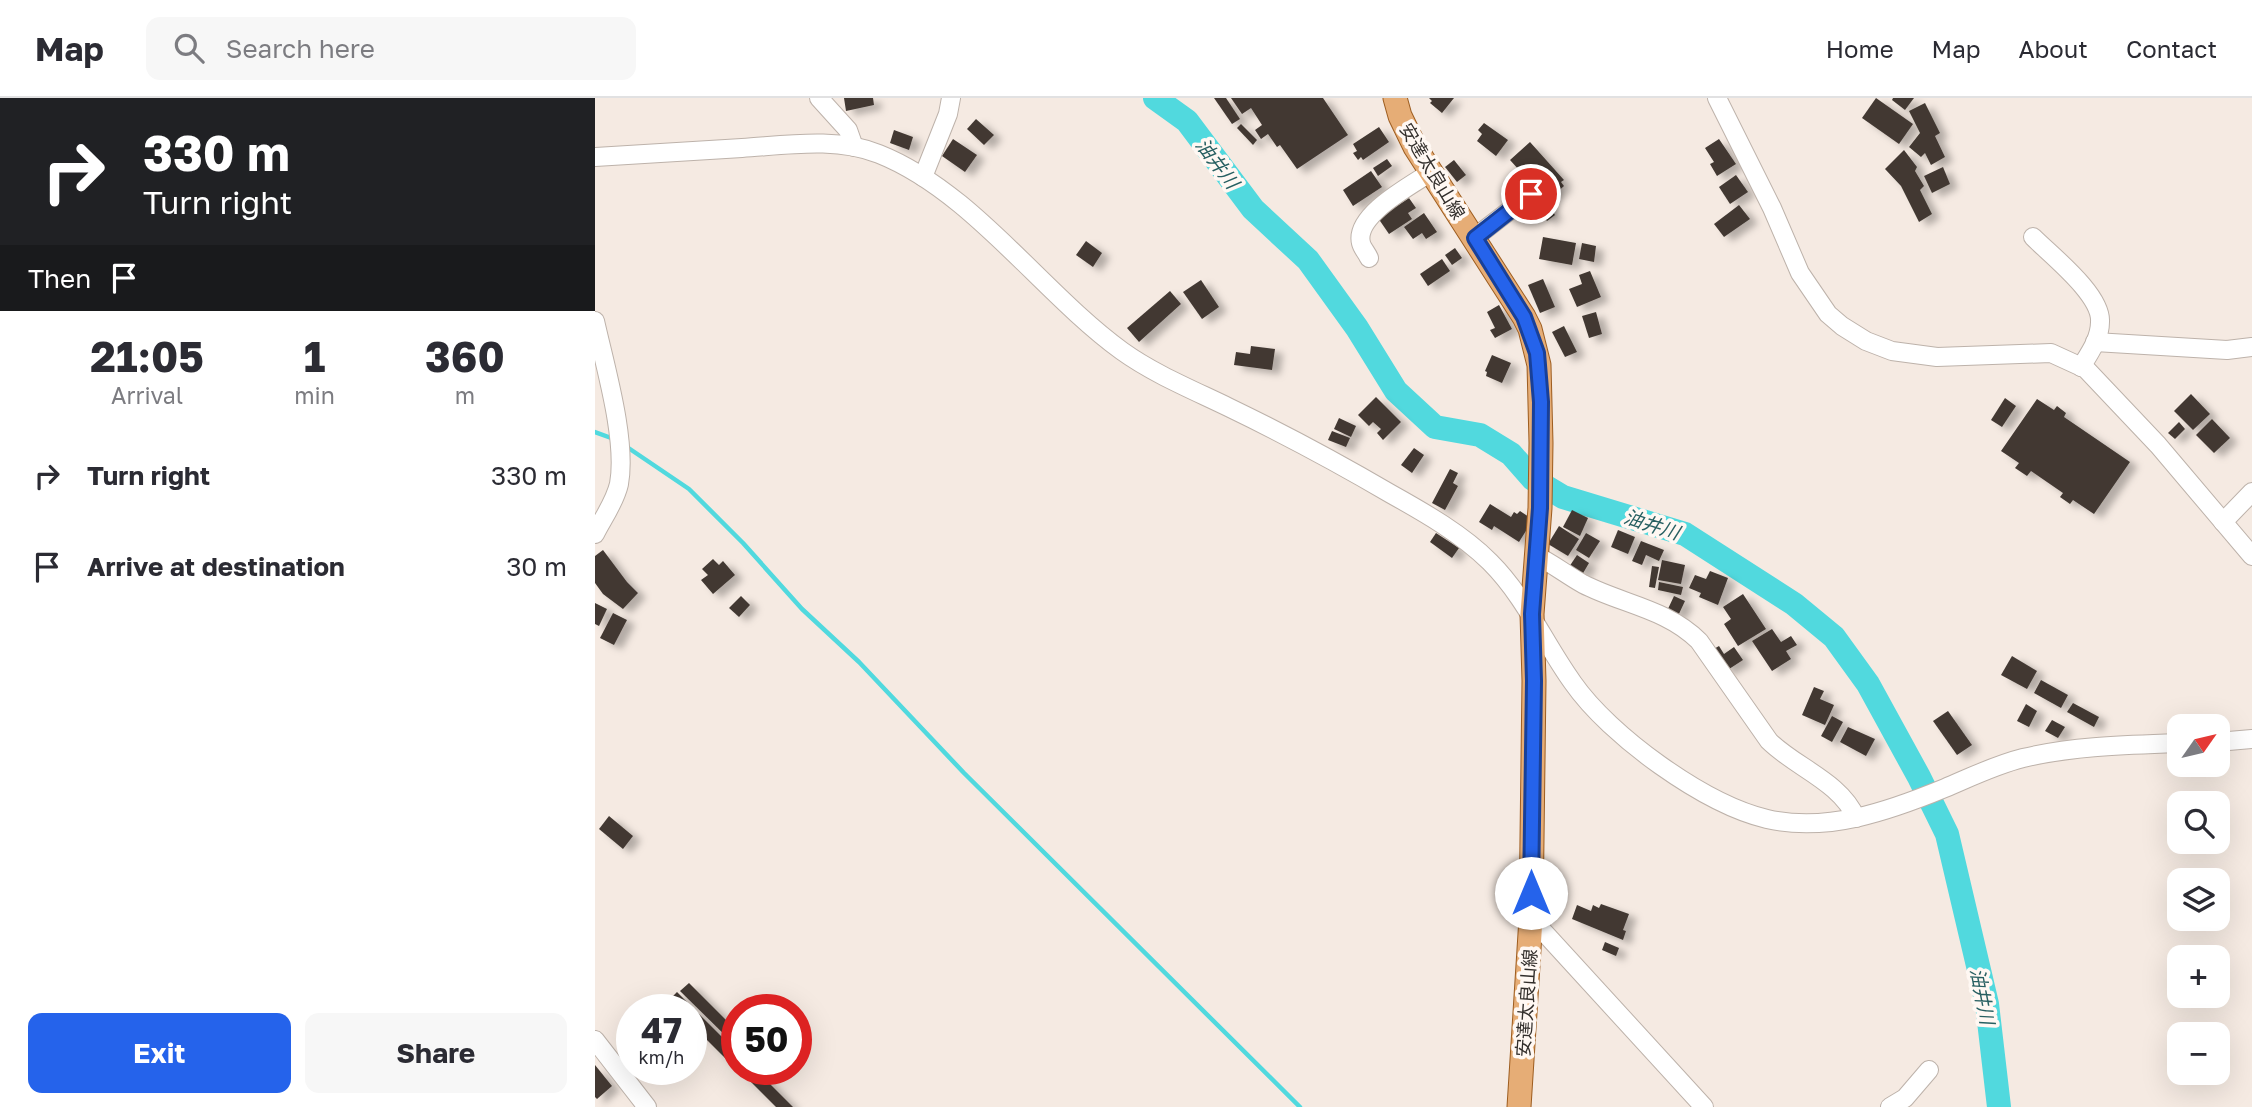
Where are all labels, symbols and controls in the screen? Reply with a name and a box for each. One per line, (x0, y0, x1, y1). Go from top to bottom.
search box (146, 17, 636, 80)
text: Map (35, 29, 104, 68)
icon: search (170, 29, 208, 67)
text: Search here (226, 33, 375, 64)
text: Home (1826, 34, 1894, 63)
text: Map (1932, 34, 1981, 63)
text: About (2019, 34, 2088, 63)
text: Contact (2126, 34, 2217, 63)
street label: 安達太良山線 (1396, 119, 1470, 223)
text: 330 m (143, 123, 290, 182)
icon: right (28, 126, 119, 217)
water label: 油井川 (1192, 133, 1246, 194)
pin (1501, 164, 1561, 224)
icon: arrive (1512, 175, 1550, 213)
text: Turn right (143, 183, 292, 221)
icon: arrive (105, 259, 143, 297)
text: Then (28, 263, 91, 294)
text: 21:05 (90, 331, 204, 381)
text: 1 (304, 331, 325, 381)
text: 360 (425, 331, 505, 381)
text: Arrival (111, 381, 183, 409)
text: min (294, 381, 335, 409)
text: m (455, 381, 475, 409)
icon: right (28, 457, 66, 495)
text: Turn right (87, 460, 210, 491)
text: 330 m (491, 460, 567, 491)
water label: 油井川 (1621, 504, 1685, 544)
icon: arrive (28, 548, 66, 586)
text: Arrive at destination (87, 551, 345, 582)
text: 30 m (506, 551, 567, 582)
north arrow (2167, 714, 2229, 777)
map controls (2167, 714, 2230, 1085)
button: search (2167, 791, 2230, 854)
position arrow (1494, 856, 1568, 930)
button: layers (2167, 868, 2230, 931)
button: + (2167, 945, 2230, 1008)
street label: 安達太良山線 (1511, 948, 1541, 1058)
water label: 油井川 (1966, 966, 2000, 1028)
speed limit sign: 50 (721, 994, 812, 1085)
text: 47 (641, 1009, 682, 1051)
button: Exit (28, 1013, 291, 1093)
button: Share (305, 1013, 567, 1093)
button: − (2167, 1022, 2230, 1085)
text: km/h (639, 1046, 684, 1068)

